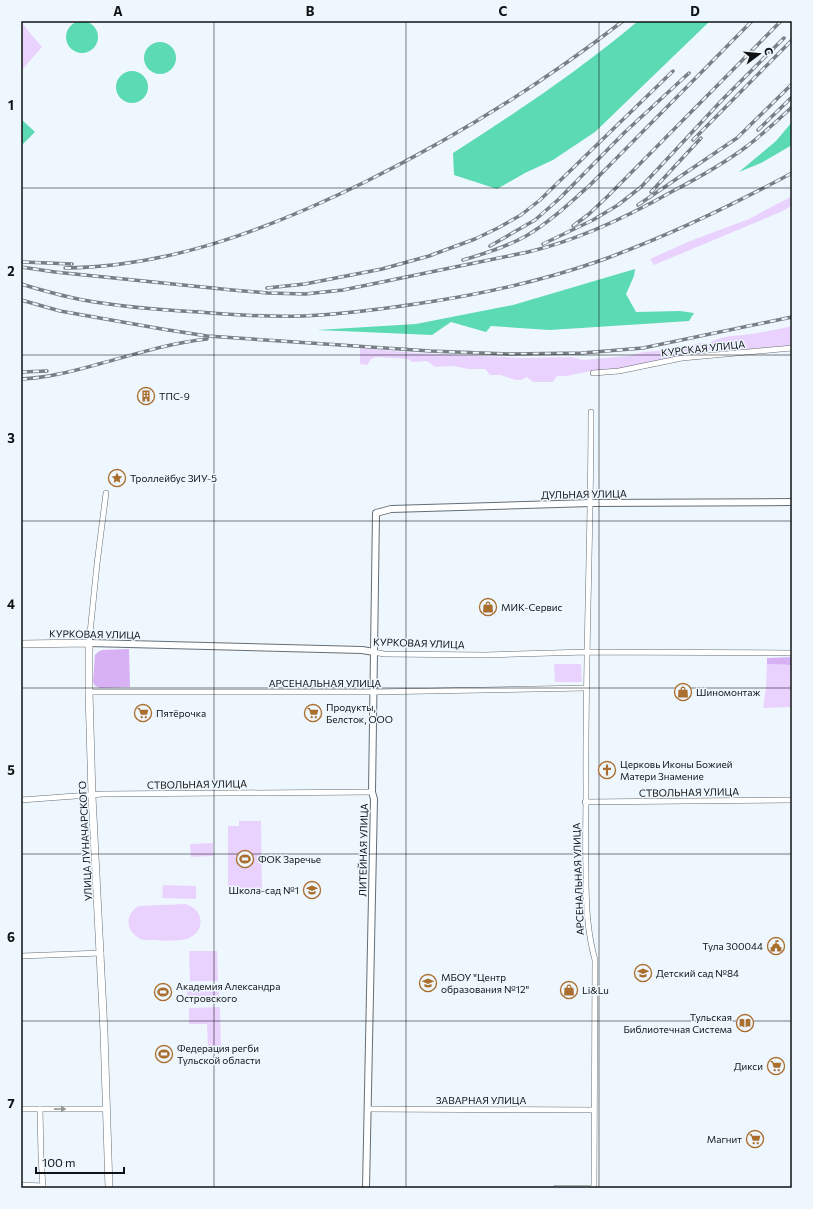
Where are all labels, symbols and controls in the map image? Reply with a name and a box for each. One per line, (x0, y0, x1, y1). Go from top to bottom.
text: A (113, 3, 123, 19)
text: B (306, 3, 315, 19)
text: C (499, 3, 508, 19)
text: D (690, 3, 700, 19)
north arrow (739, 34, 779, 74)
text: С (762, 46, 777, 57)
text: 1 (8, 97, 14, 113)
text: 2 (7, 263, 15, 279)
street label: КУРСКАЯ УЛИЦА (660, 338, 746, 358)
building icon: ТПС-9 (136, 386, 156, 406)
place label: ТПС-9 (159, 390, 190, 402)
text: 3 (7, 430, 15, 446)
place icon: Троллейбус ЗИУ-5 (107, 468, 127, 488)
place label: Троллейбус ЗИУ-5 (130, 472, 217, 484)
street label: ДУЛЬНАЯ УЛИЦА (541, 487, 627, 501)
text: 4 (7, 596, 15, 612)
shop icon: МИК-Сервис (478, 597, 498, 617)
place label: МИК-Сервис (501, 601, 563, 613)
street label: КУРКОВАЯ УЛИЦА (49, 627, 141, 641)
street label: КУРКОВАЯ УЛИЦА (373, 635, 465, 651)
street label: АРСЕНАЛЬНАЯ УЛИЦА (269, 677, 381, 689)
shop icon: Шиномонтаж (673, 682, 693, 702)
place label: Шиномонтаж (696, 686, 760, 698)
place label: Продукты, Белсток, ООО (326, 701, 393, 725)
supermarket icon: Пятёрочка (133, 703, 153, 723)
supermarket icon: Продукты, Белсток, ООО (303, 703, 323, 723)
place label: Пятёрочка (156, 707, 206, 719)
place label: Церковь Иконы Божией Матери Знамение (620, 758, 732, 782)
church icon: Церковь Иконы Божией Матери Знамение (597, 760, 617, 780)
text: 5 (7, 762, 15, 778)
street label: СТВОЛЬНАЯ УЛИЦА (147, 777, 247, 791)
street label: УЛИЦА ЛУНАЧАРСКОГО (76, 781, 94, 901)
street label: СТВОЛЬНАЯ УЛИЦА (639, 785, 739, 799)
street label: ЛИТЕЙНАЯ УЛИЦА (356, 803, 370, 897)
street label: АРСЕНАЛЬНАЯ УЛИЦА (570, 822, 586, 935)
sports icon: ФОК Заречье (235, 849, 255, 869)
place label: ФОК Заречье (258, 853, 321, 865)
school or university icon: Школа-сад №1 (302, 880, 322, 900)
place label: Школа-сад №1 (228, 884, 299, 896)
text: 6 (7, 929, 15, 945)
public building icon: Тула 300044 (766, 936, 786, 956)
place label: Тула 300044 (702, 940, 763, 952)
school or university icon: Детский сад №84 (633, 963, 653, 983)
place label: Детский сад №84 (656, 967, 739, 979)
place label: МБОУ "Центр образования №12" (441, 971, 530, 995)
school or university icon: МБОУ "Центр образования №12" (418, 973, 438, 993)
place label: Академия Александра Островского (176, 980, 280, 1004)
shop icon: Li&Lu (559, 980, 579, 1000)
sports icon: Академия Александра Островского (153, 982, 173, 1002)
place label: Li&Lu (582, 984, 609, 996)
place label: Тульская Библиотечная Система (624, 1011, 732, 1035)
library icon: Тульская Библиотечная Система (735, 1013, 755, 1033)
place label: Федерация регби Тульской области (177, 1042, 261, 1066)
sports icon: Федерация регби Тульской области (154, 1044, 174, 1064)
supermarket icon: Дикси (766, 1056, 786, 1076)
place label: Дикси (734, 1060, 763, 1072)
street label: ЗАВАРНАЯ УЛИЦА (436, 1094, 526, 1106)
text: 7 (7, 1095, 15, 1111)
one-way arrow (54, 1106, 67, 1112)
supermarket icon: Магнит (745, 1129, 765, 1149)
place label: Магнит (707, 1133, 742, 1145)
scale bar (36, 1149, 124, 1175)
text: 100 m (42, 1155, 76, 1169)

